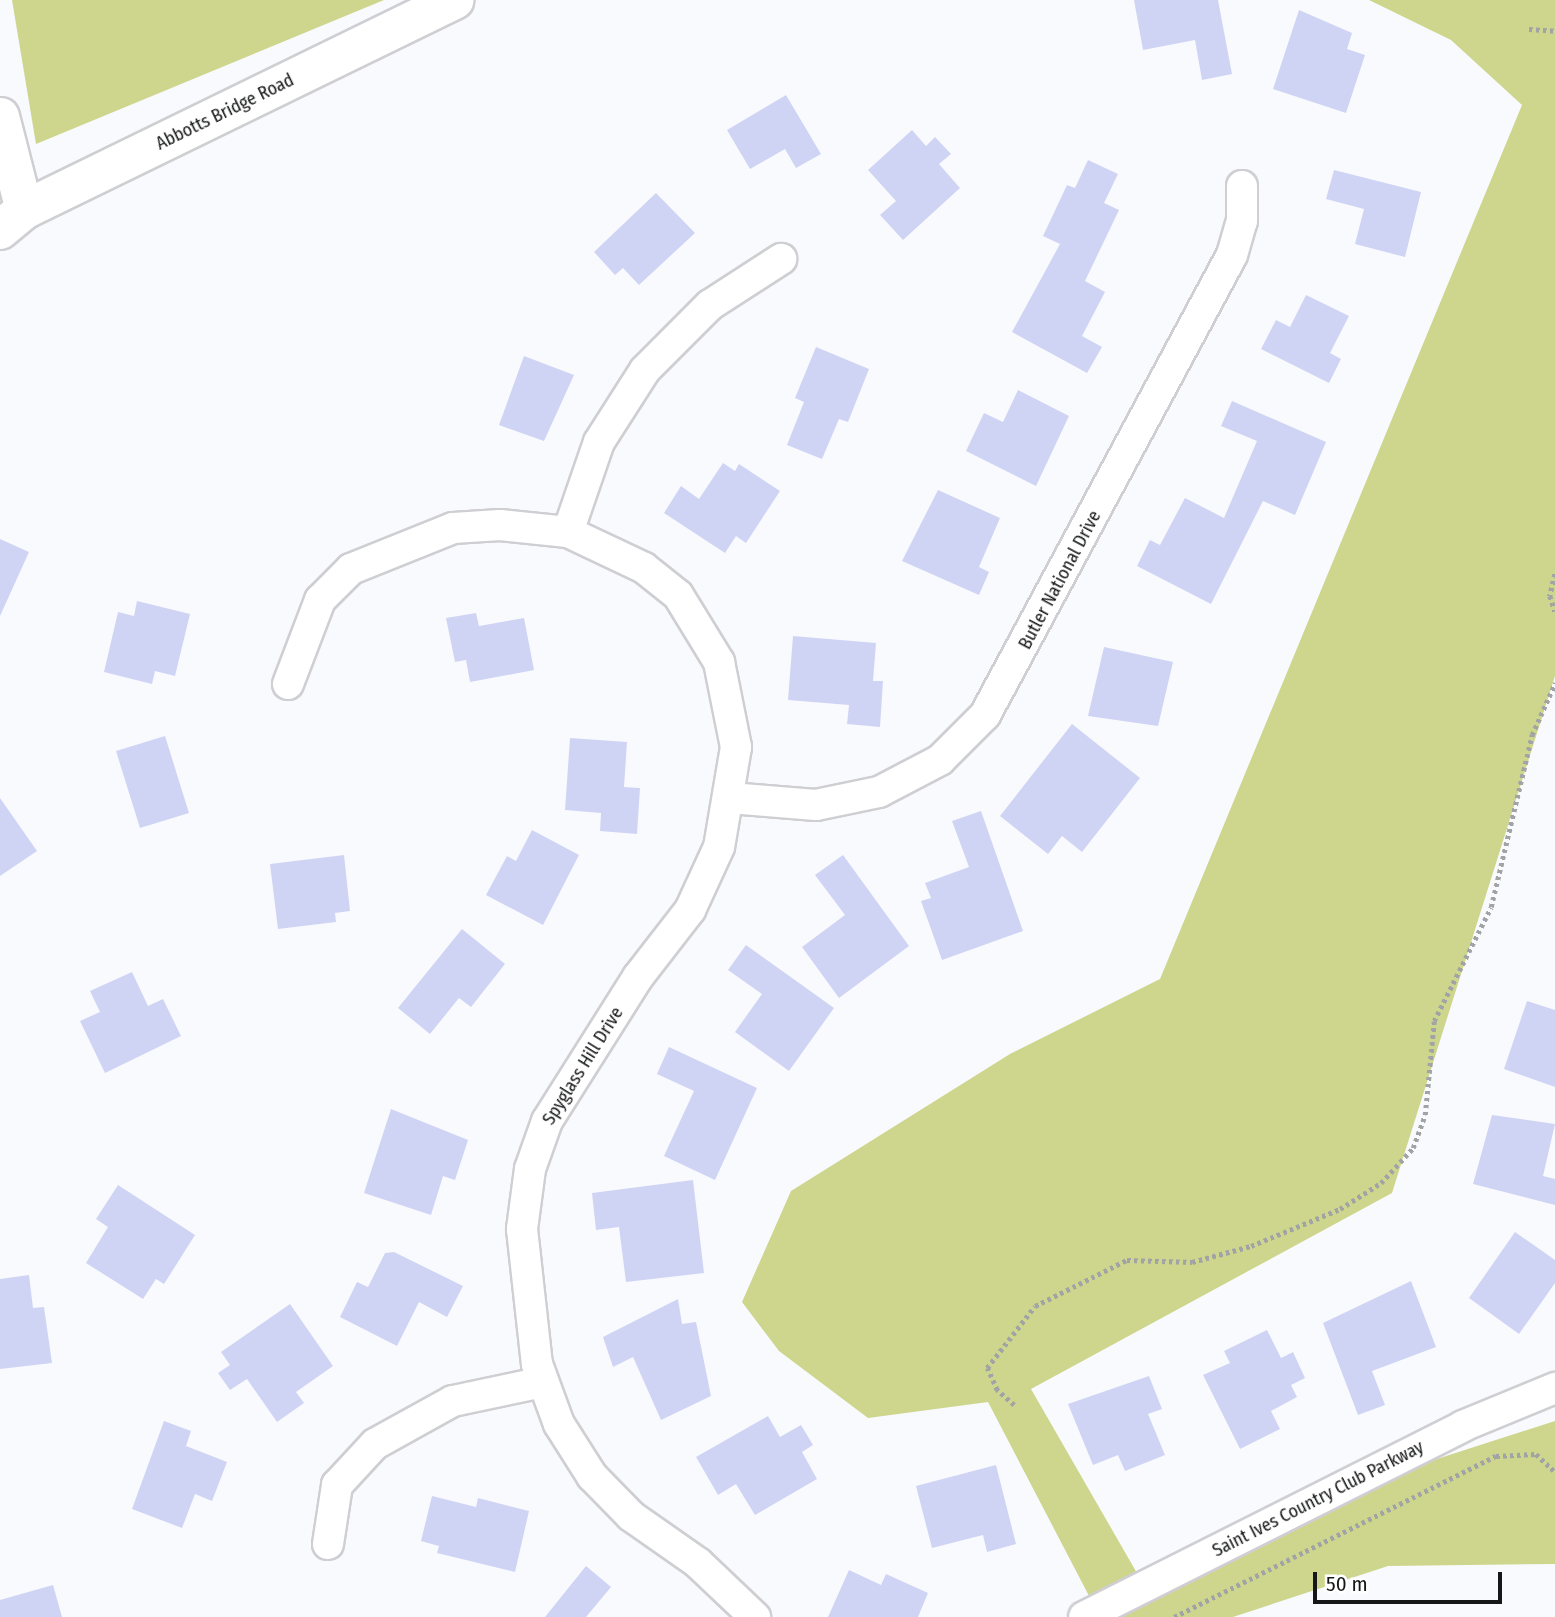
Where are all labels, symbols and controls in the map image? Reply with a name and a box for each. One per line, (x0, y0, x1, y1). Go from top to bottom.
street label: Abbotts Bridge Road (153, 69, 297, 155)
street label: Butler National Drive (1014, 507, 1106, 653)
street label: Spyglass Hill Drive (538, 1003, 628, 1129)
street label: Saint Ives Country Club Parkway (1209, 1436, 1427, 1562)
scale bar (1317, 1558, 1506, 1602)
text: 50 m (1326, 1571, 1368, 1597)

